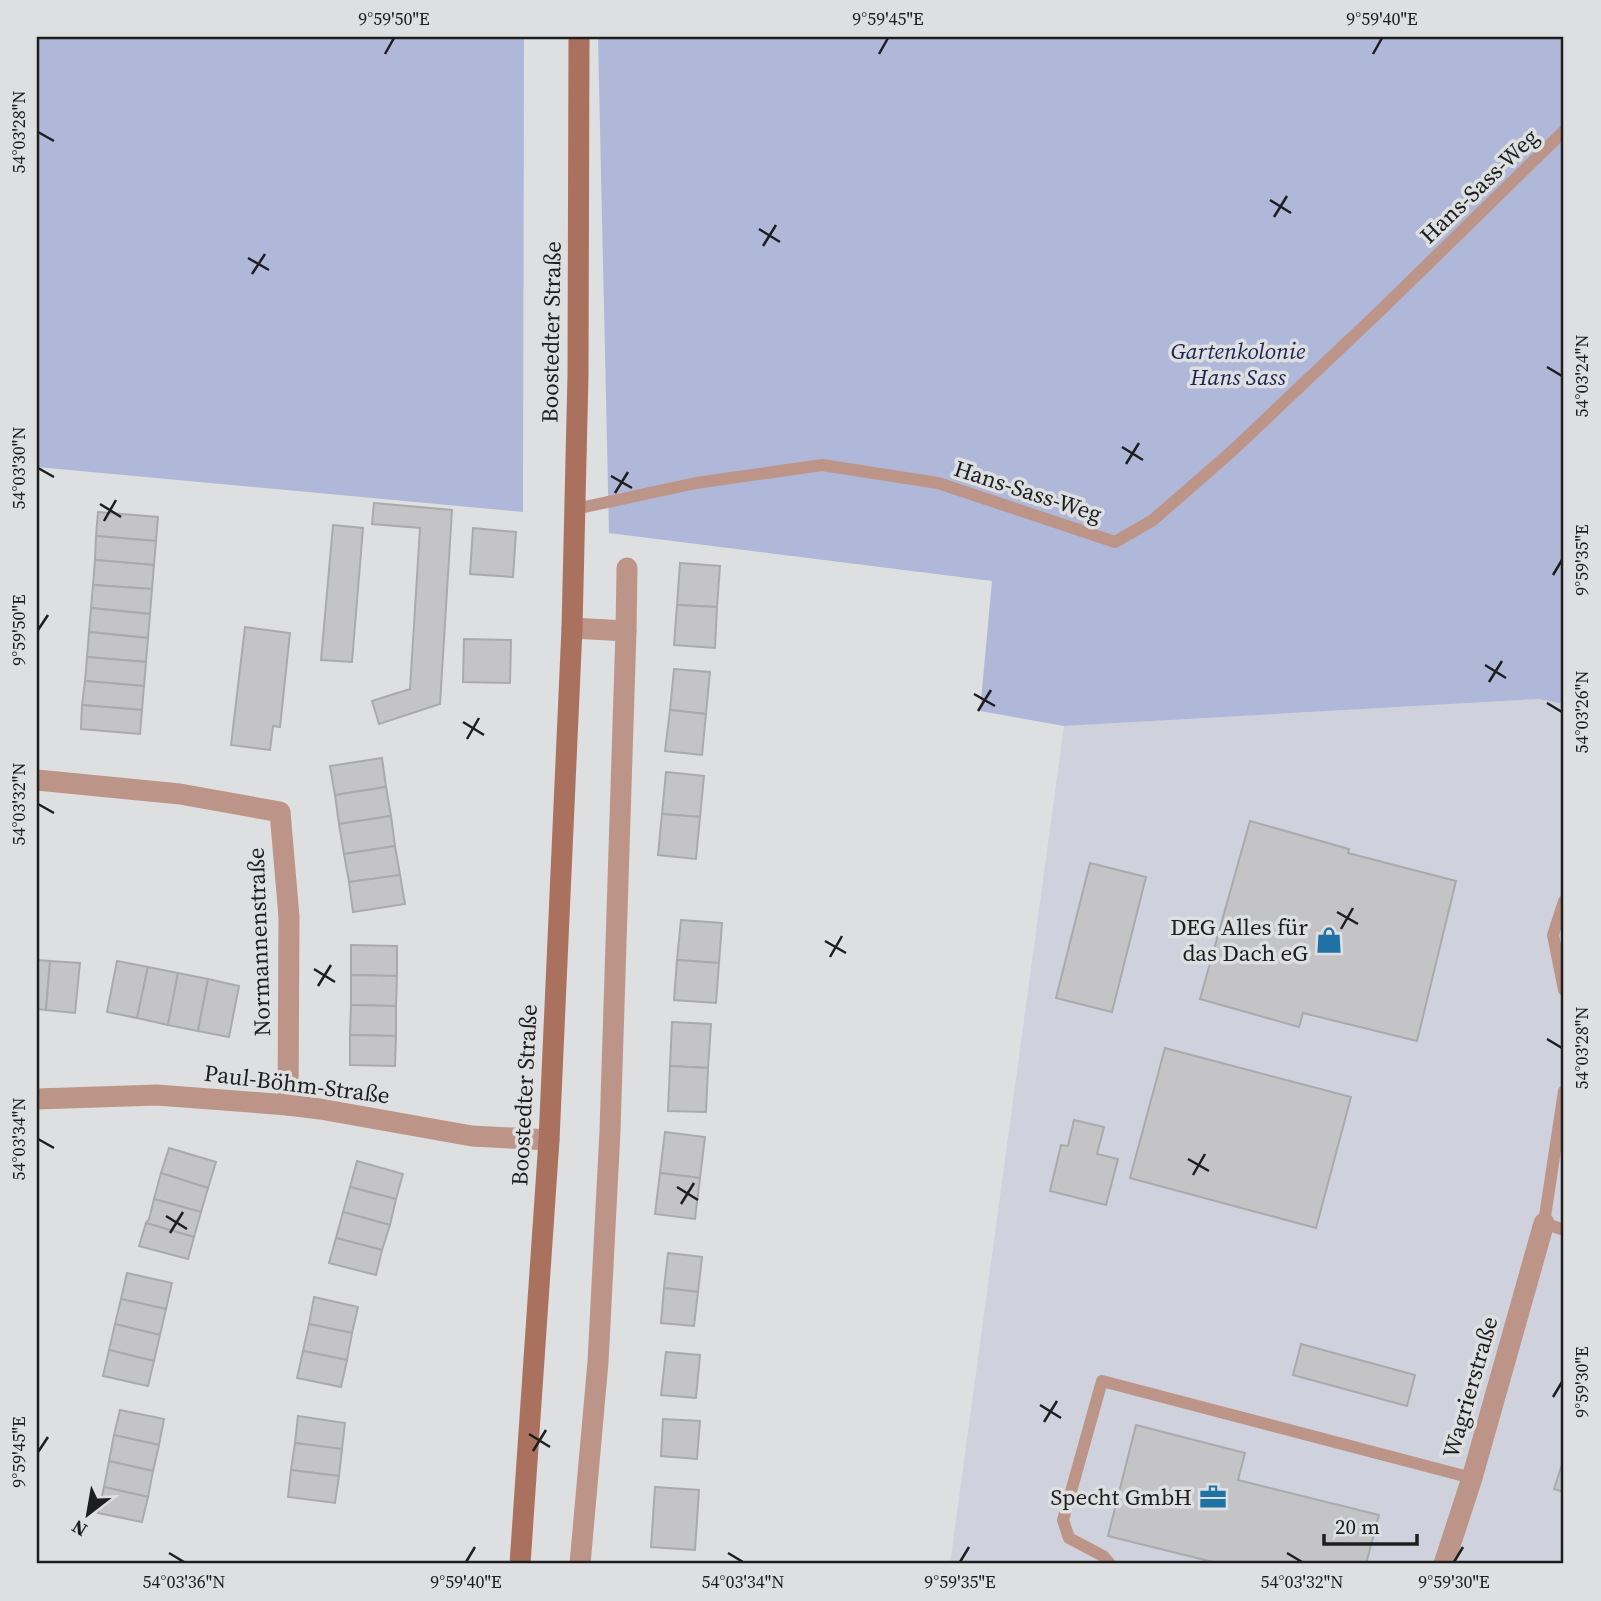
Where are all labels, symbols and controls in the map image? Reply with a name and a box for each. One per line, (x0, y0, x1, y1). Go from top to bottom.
text: 9°59'50"E (358, 6, 430, 31)
text: 9°59'45"E (852, 6, 924, 31)
text: 9°59'40"E (1346, 6, 1418, 31)
text: 54°03'28"N (6, 91, 31, 173)
street label: Hans-Sass-Weg (1413, 121, 1545, 251)
street label: Boostedter Straße (533, 241, 569, 423)
park label: Gartenkolonie Hans Sass (1171, 335, 1306, 393)
text: 54°03'24"N (1569, 335, 1594, 417)
text: 54°03'30"N (6, 427, 31, 509)
street label: Hans-Sass-Weg (950, 452, 1106, 530)
text: 9°59'35"E (1569, 524, 1594, 596)
text: 9°59'50"E (6, 594, 31, 666)
text: 54°03'26"N (1569, 671, 1594, 753)
text: 54°03'32"N (6, 763, 31, 845)
street label: Normannenstraße (240, 847, 278, 1037)
place label: DEG Alles für das Dach eG (1170, 911, 1308, 969)
shop icon: DEG Alles für das Dach eG (1314, 925, 1344, 955)
street label: Boostedter Straße (503, 1003, 545, 1187)
text: 54°03'28"N (1569, 1007, 1594, 1089)
street label: Paul-Böhm-Straße (202, 1057, 392, 1111)
text: 54°03'34"N (6, 1098, 31, 1180)
street label: Wagrierstraße (1435, 1313, 1505, 1461)
text: 9°59'30"E (1569, 1346, 1594, 1418)
text: 9°59'45"E (6, 1416, 31, 1488)
north arrow (52, 1478, 122, 1548)
place label: Specht GmbH (1050, 1481, 1192, 1513)
office icon: Specht GmbH (1198, 1482, 1228, 1512)
scale bar (1324, 1503, 1417, 1547)
text: 20 m (1335, 1512, 1380, 1541)
text: N (66, 1514, 92, 1543)
text: 54°03'36"N (143, 1569, 225, 1594)
text: 9°59'40"E (430, 1569, 502, 1594)
text: 54°03'34"N (702, 1569, 784, 1594)
text: 9°59'35"E (924, 1569, 996, 1594)
text: 54°03'32"N (1261, 1569, 1343, 1594)
text: 9°59'30"E (1418, 1569, 1490, 1594)

